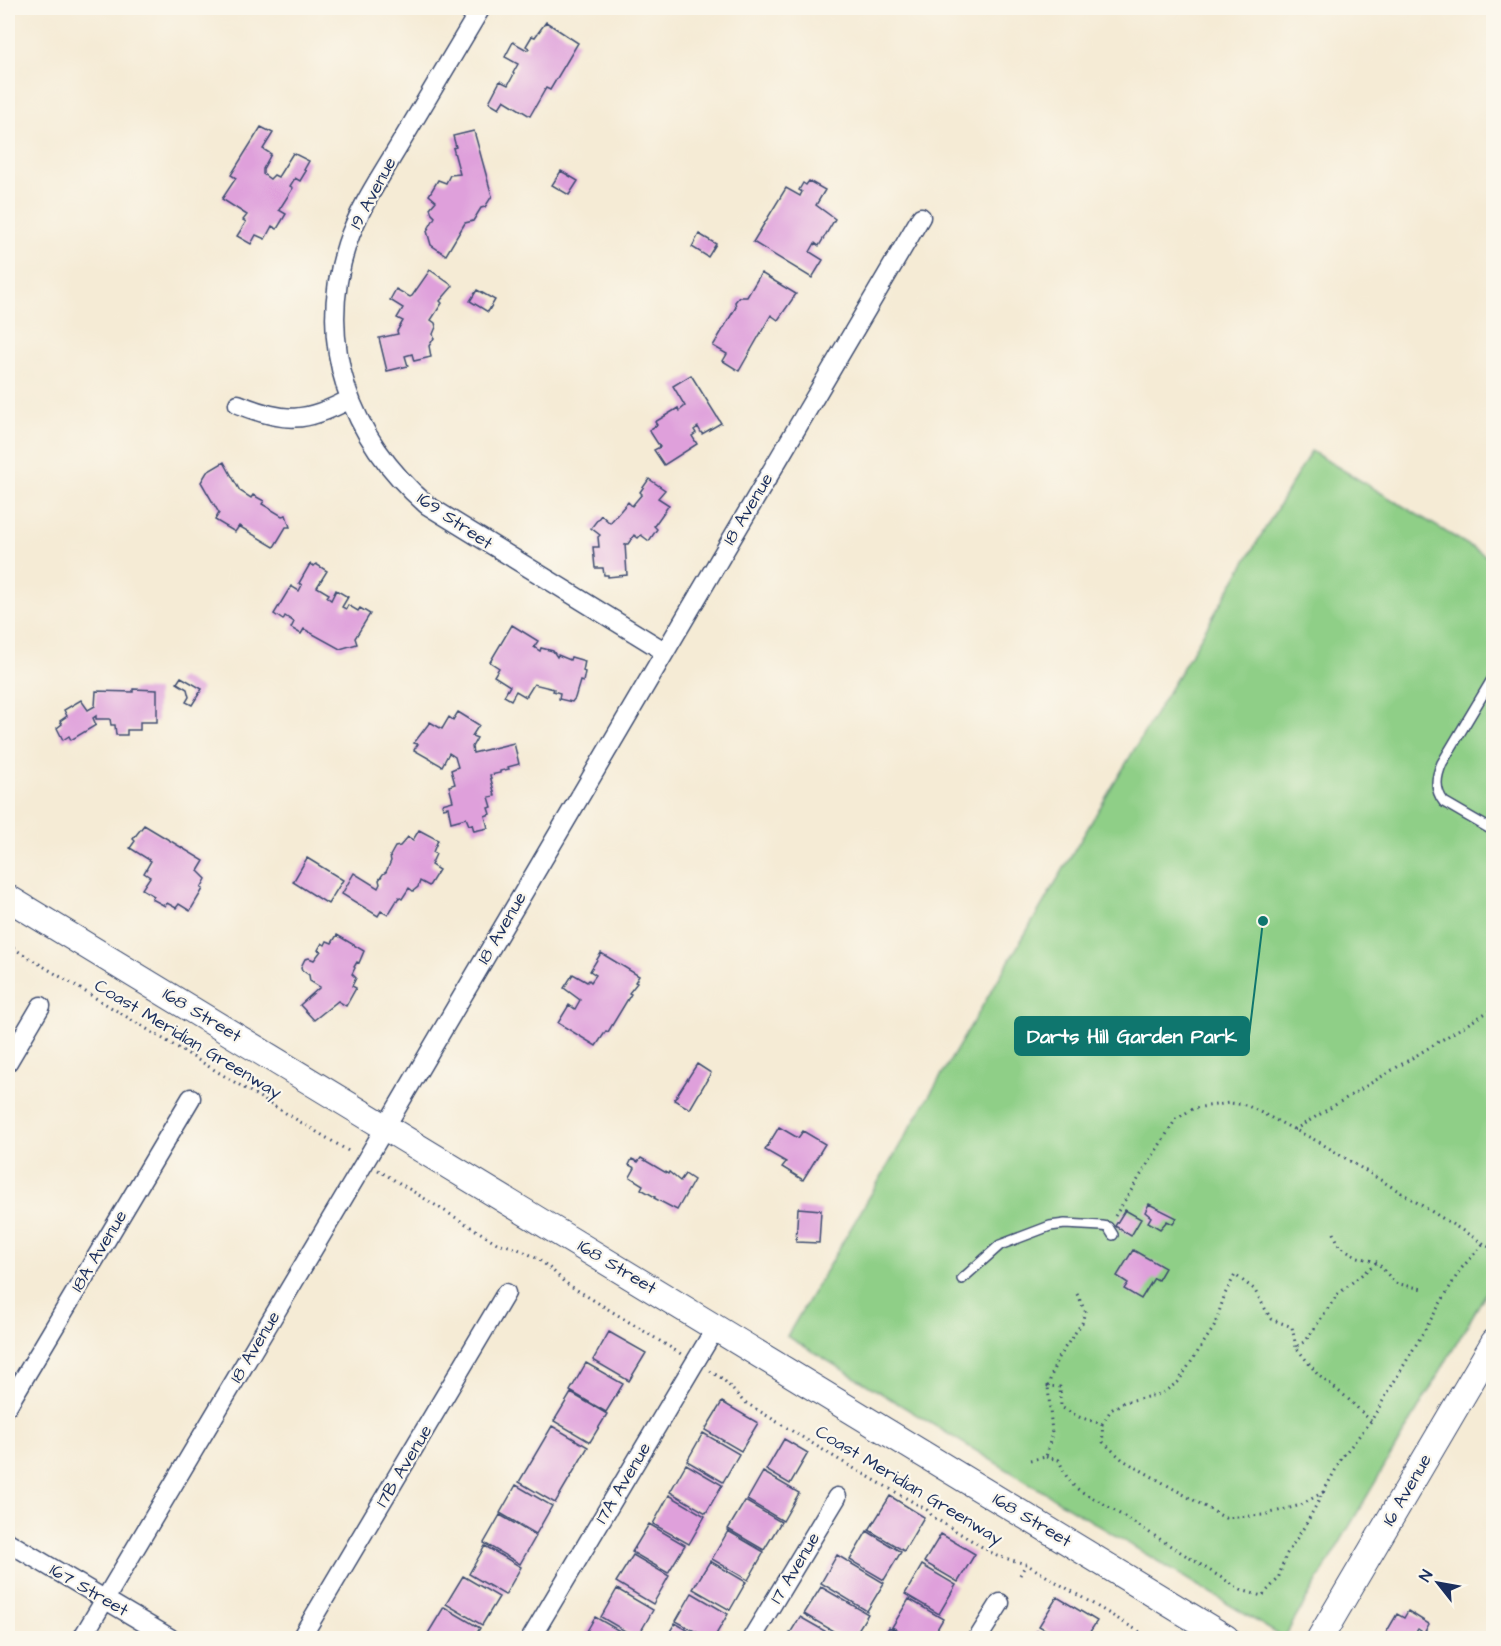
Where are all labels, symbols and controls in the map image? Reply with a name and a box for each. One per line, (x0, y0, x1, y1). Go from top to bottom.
street label: 19 Avenue (344, 152, 403, 233)
street label: 18 Avenue (717, 468, 779, 550)
street label: 169 Street (412, 486, 498, 556)
street label: 18 Avenue (471, 887, 533, 969)
street label: Coast Meridian Greenway (89, 973, 287, 1106)
street label: 168 Street (158, 982, 247, 1049)
callout: Darts Hill Garden Park (1015, 1017, 1249, 1055)
text: Darts Hill Garden Park (1027, 1023, 1238, 1051)
street label: 18A Avenue (65, 1205, 133, 1297)
street label: 168 Street (573, 1234, 662, 1301)
street label: 18 Avenue (224, 1306, 286, 1388)
street label: Coast Meridian Greenway (810, 1419, 1008, 1552)
street label: 17B Avenue (370, 1420, 439, 1512)
street label: 17A Avenue (589, 1438, 657, 1528)
street label: 16 Avenue (1376, 1449, 1438, 1531)
street label: 168 Street (988, 1487, 1077, 1554)
street label: 17 Avenue (764, 1527, 826, 1608)
north arrow (1408, 1553, 1468, 1613)
street label: 167 Street (45, 1557, 134, 1623)
text: N (1414, 1566, 1438, 1586)

